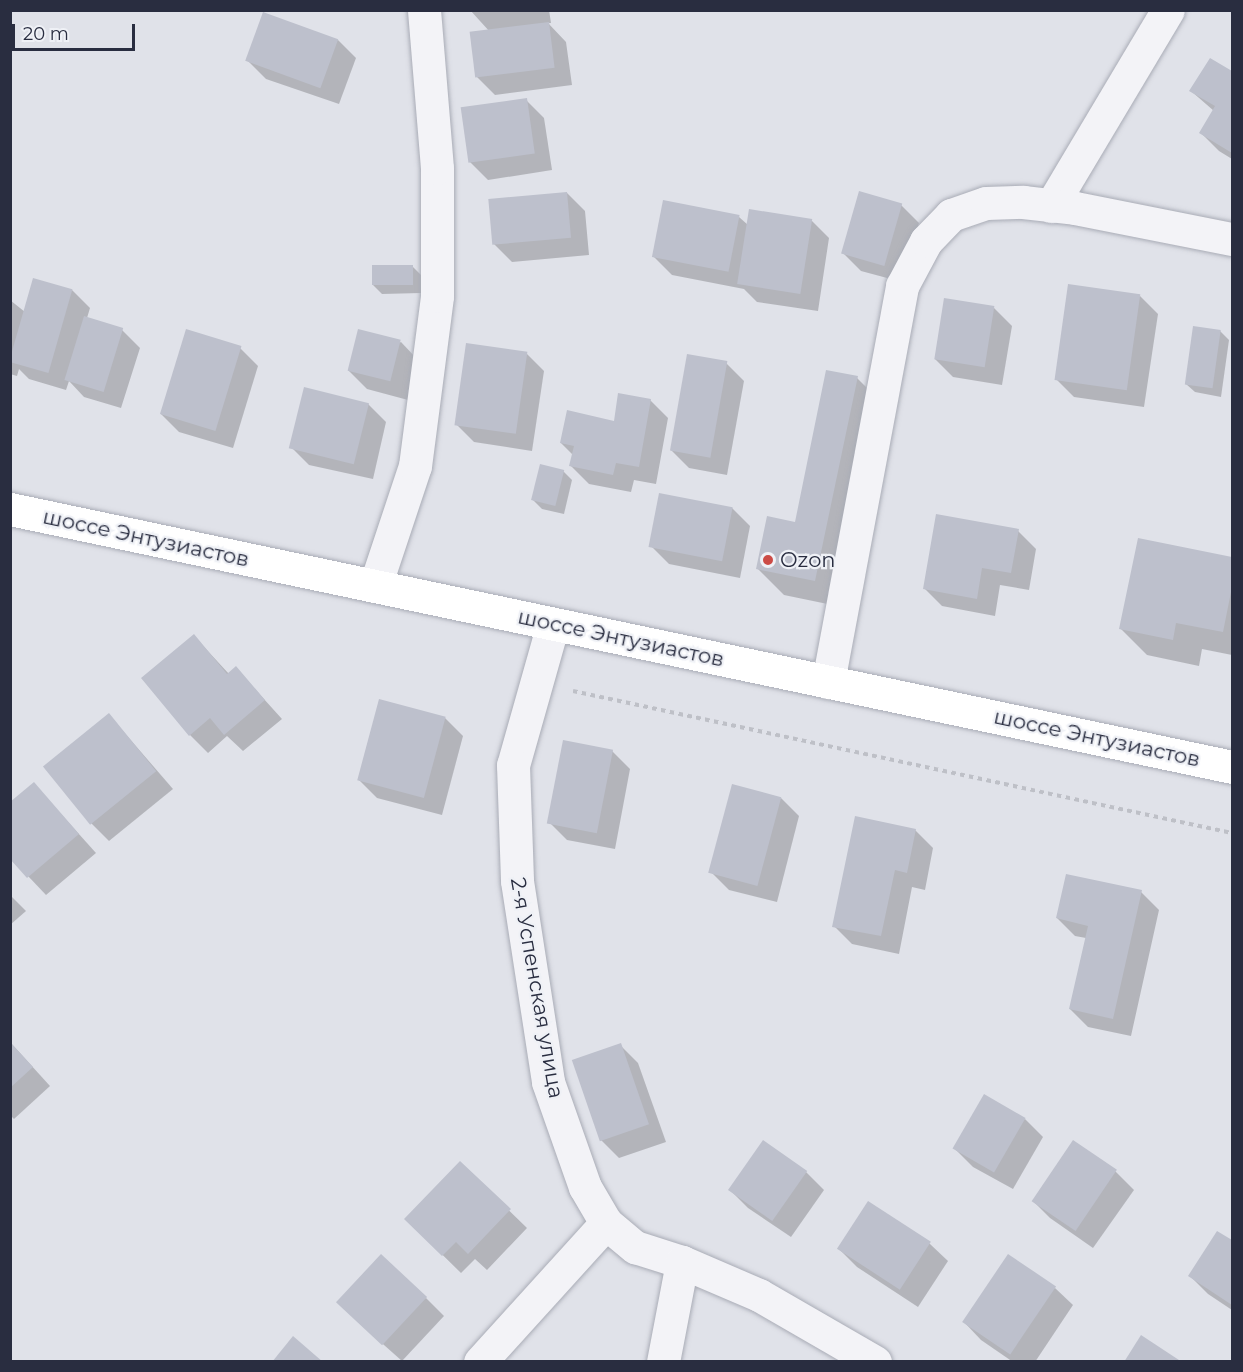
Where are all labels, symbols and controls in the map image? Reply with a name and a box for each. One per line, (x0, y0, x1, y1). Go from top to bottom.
scale bar (15, 12, 138, 50)
text: 20 m (23, 23, 69, 45)
street label: шоссе Энтузиастов (41, 504, 251, 572)
place label: Ozon (780, 547, 836, 573)
marker: Ozon (761, 553, 775, 567)
street label: шоссе Энтузиастов (516, 604, 726, 672)
street label: шоссе Энтузиастов (992, 704, 1202, 772)
street label: 2-я Успенская улица (505, 876, 569, 1100)

